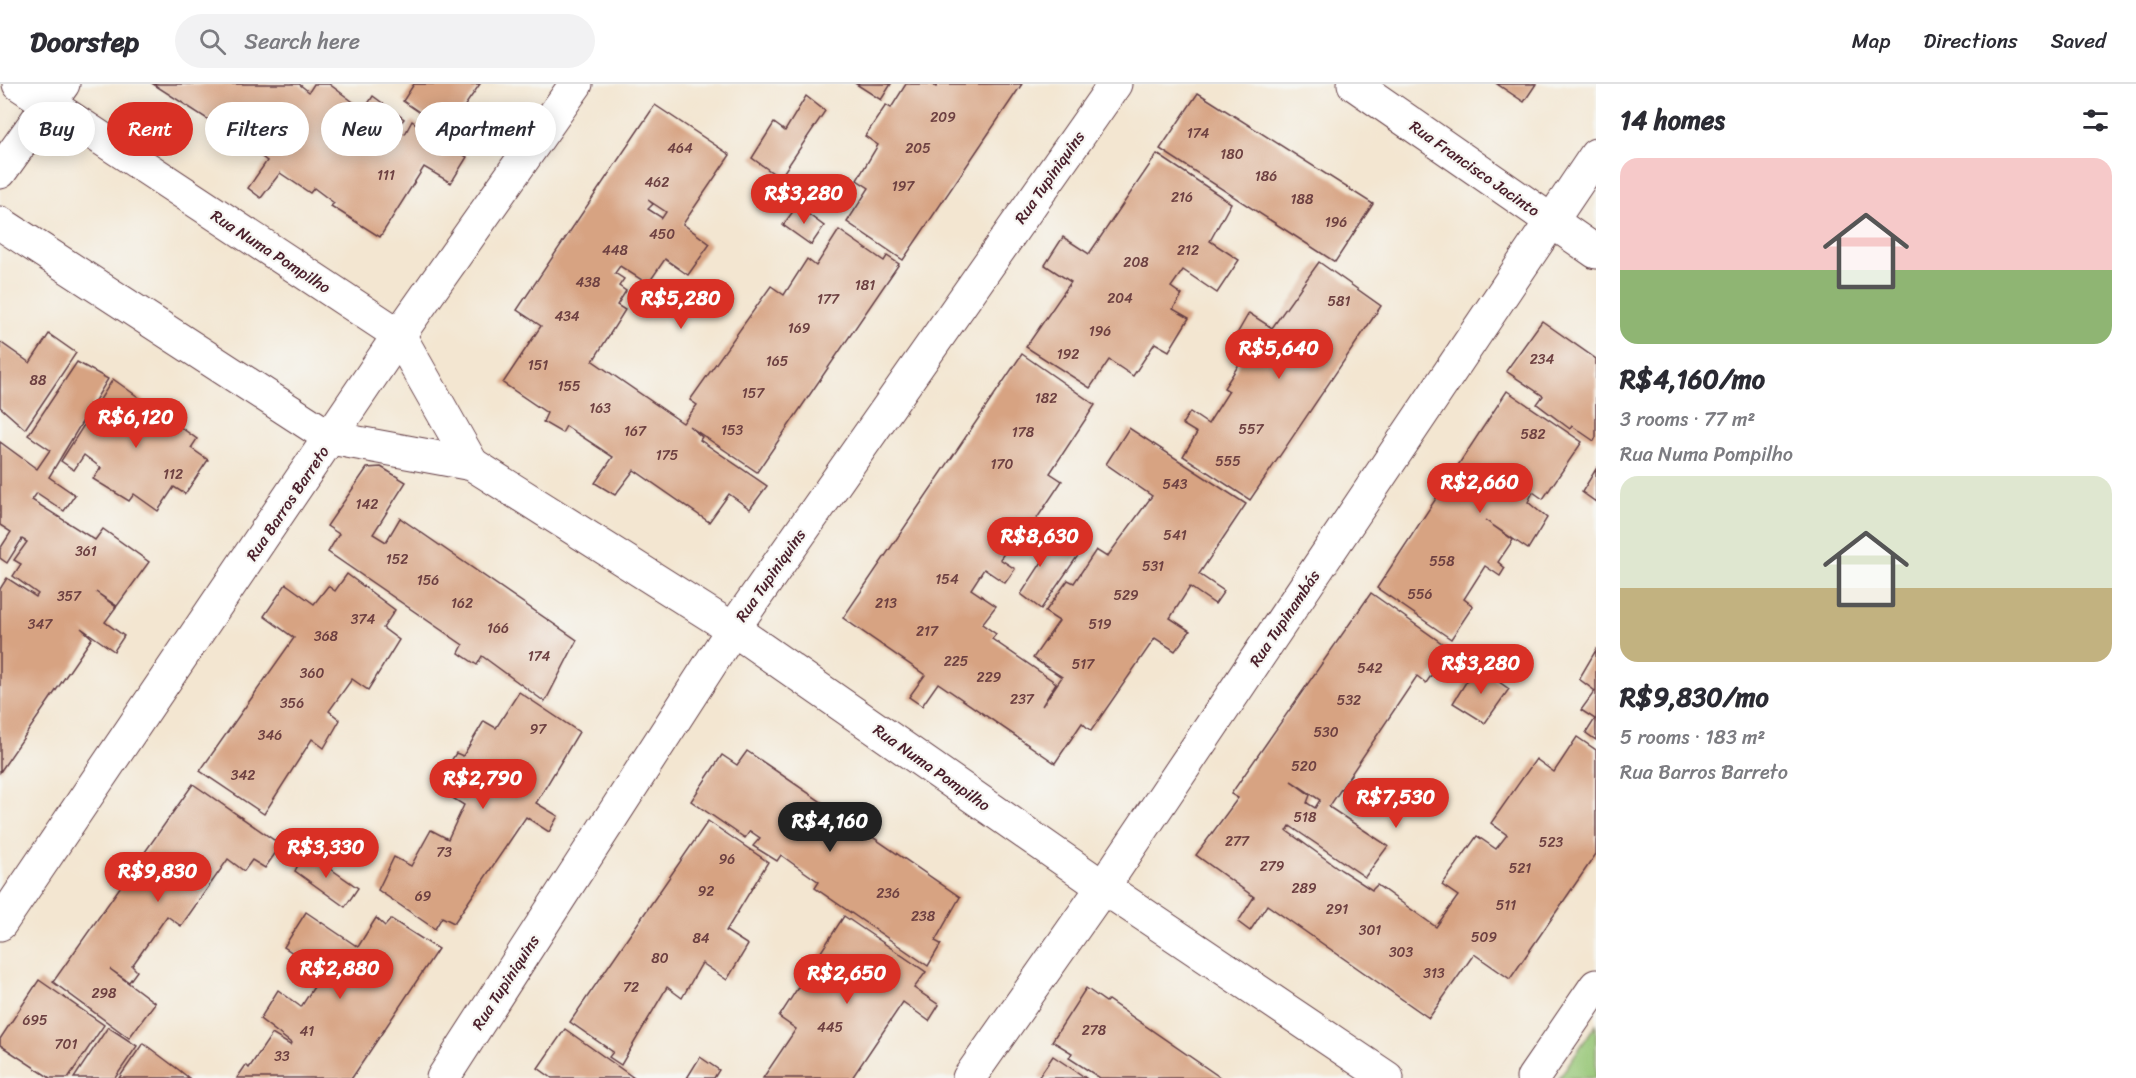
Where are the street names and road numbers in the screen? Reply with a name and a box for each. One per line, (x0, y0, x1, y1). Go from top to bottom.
street label: Rua Francisco Jacinto (1403, 112, 1546, 224)
street label: Rua Tupiniquins (1006, 124, 1093, 230)
street label: Rua Numa Pompilho (205, 202, 337, 301)
street label: Rua Barros Barreto (238, 440, 337, 567)
street label: Rua Tupiniquins (727, 522, 814, 628)
street label: Rua Tupinambás (1241, 563, 1328, 673)
street label: Rua Numa Pompilho (867, 716, 997, 819)
street label: Rua Tupiniquins (464, 928, 548, 1036)

